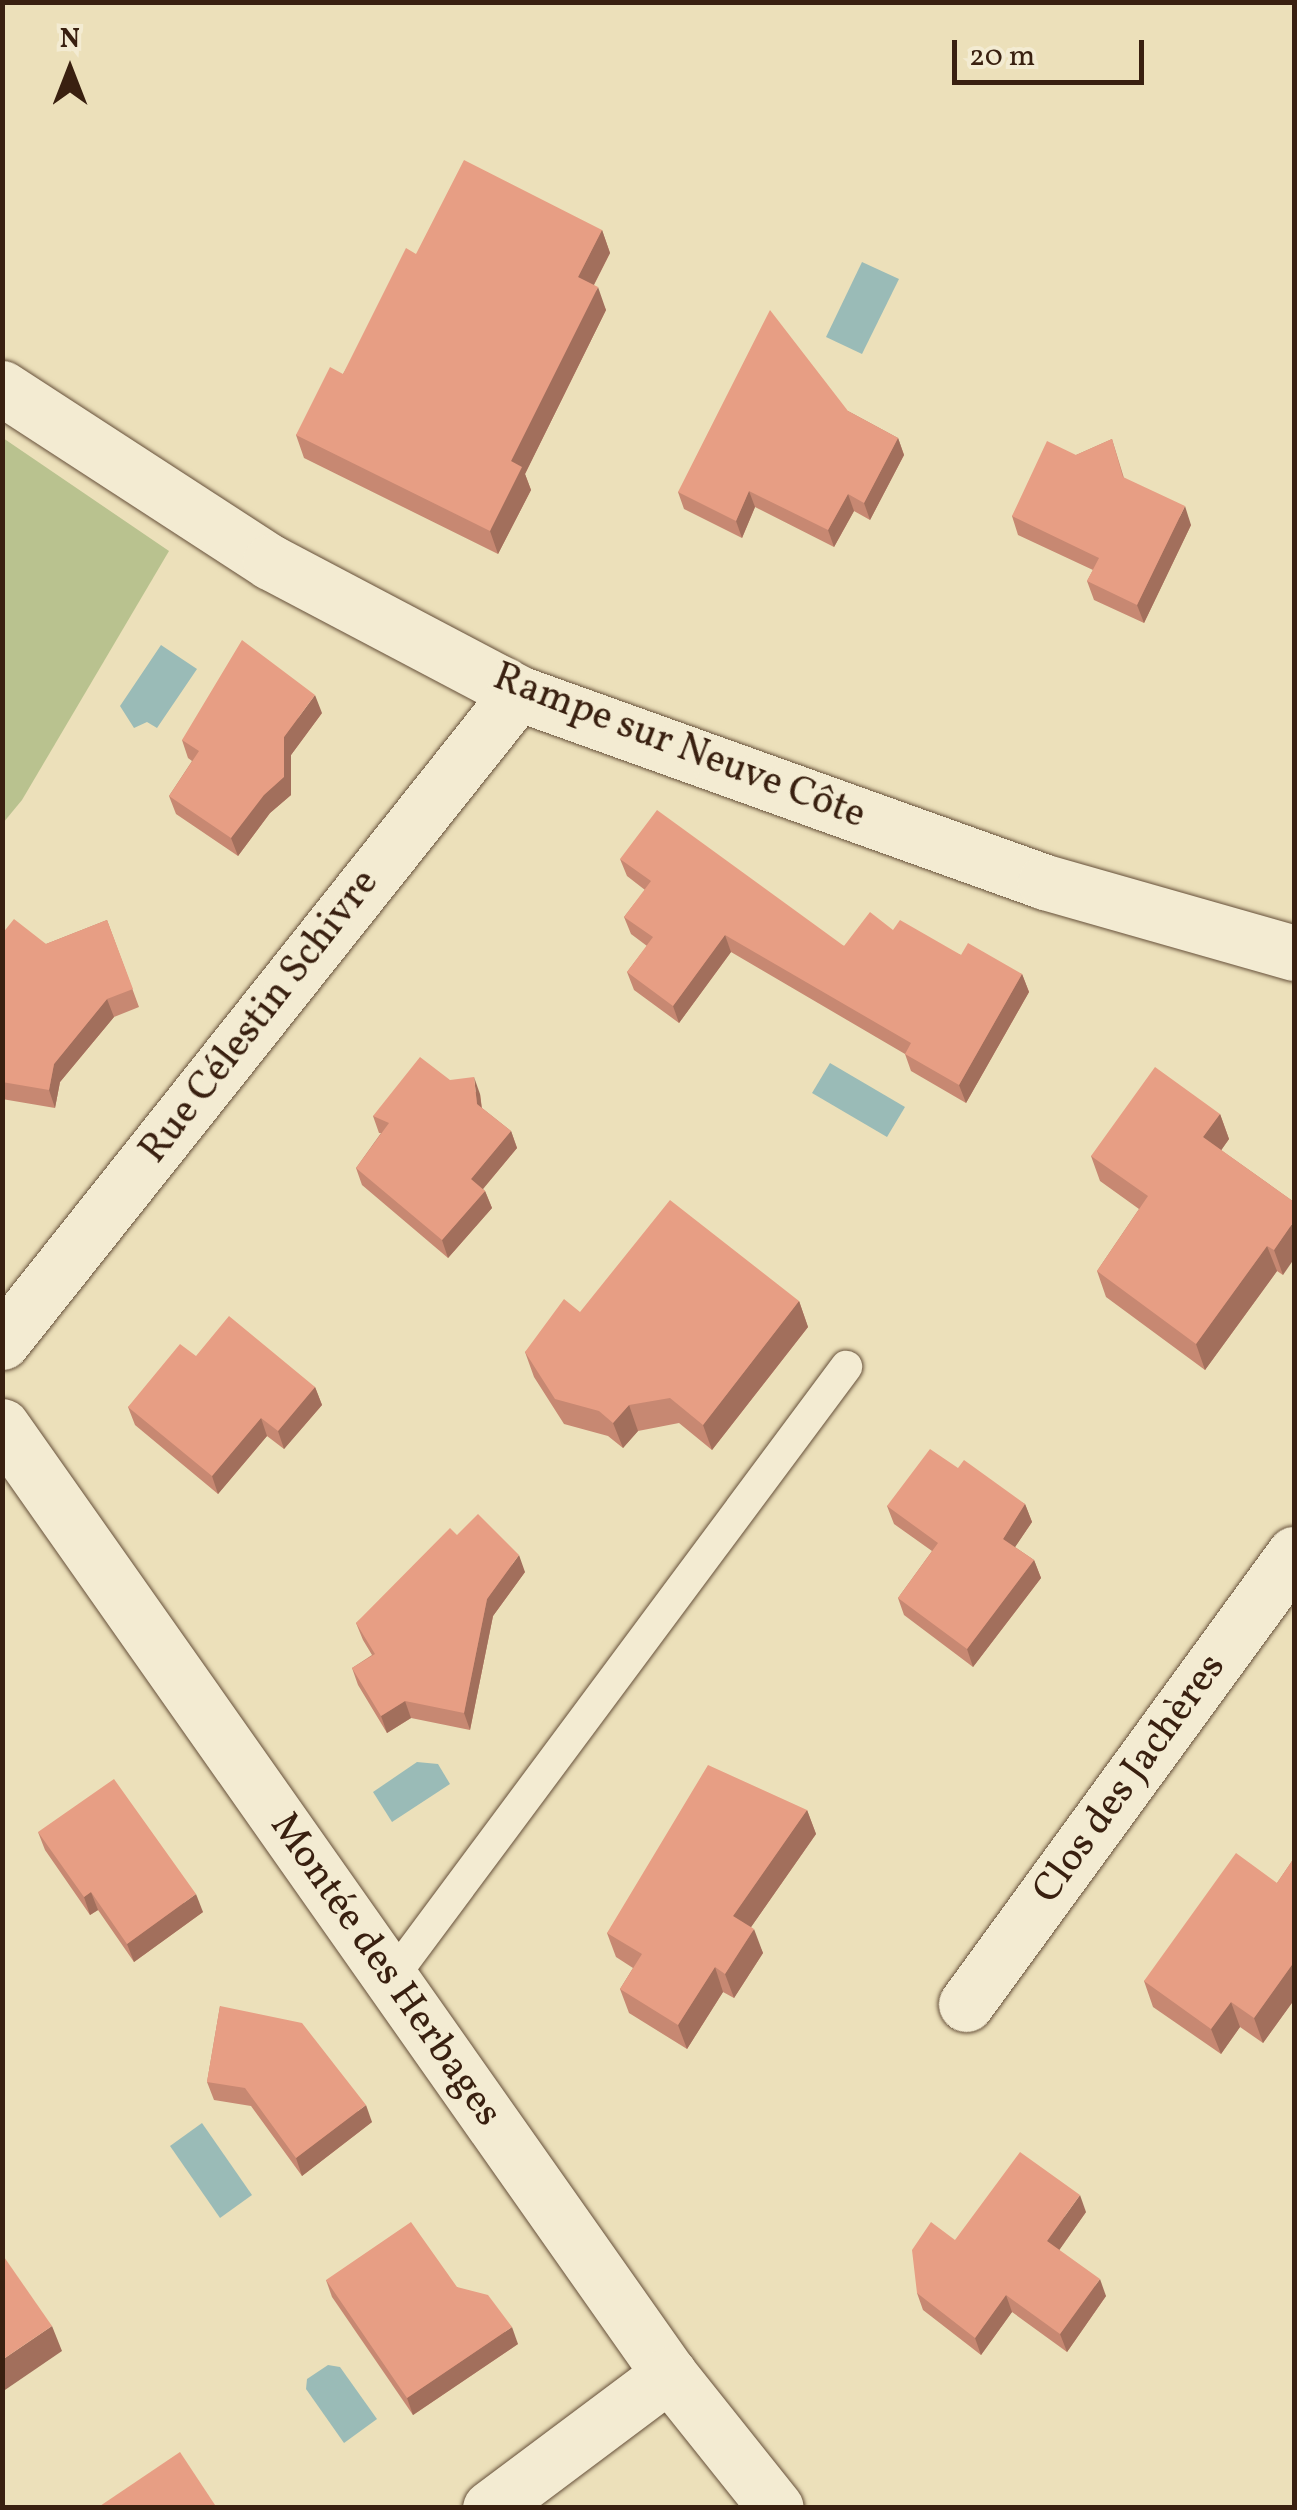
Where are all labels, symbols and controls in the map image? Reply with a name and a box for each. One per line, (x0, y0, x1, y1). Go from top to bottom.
north arrow (20, 20, 120, 120)
text: N (60, 20, 80, 59)
scale bar (957, 20, 1150, 82)
text: 20 m (969, 36, 1035, 78)
street label: Rampe sur Neuve Côte (486, 654, 872, 840)
street label: Rue Célestin Schivre (130, 861, 390, 1173)
street label: Clos des Jachères (1023, 1645, 1237, 1913)
street label: Montée des Herbages (259, 1804, 511, 2136)

